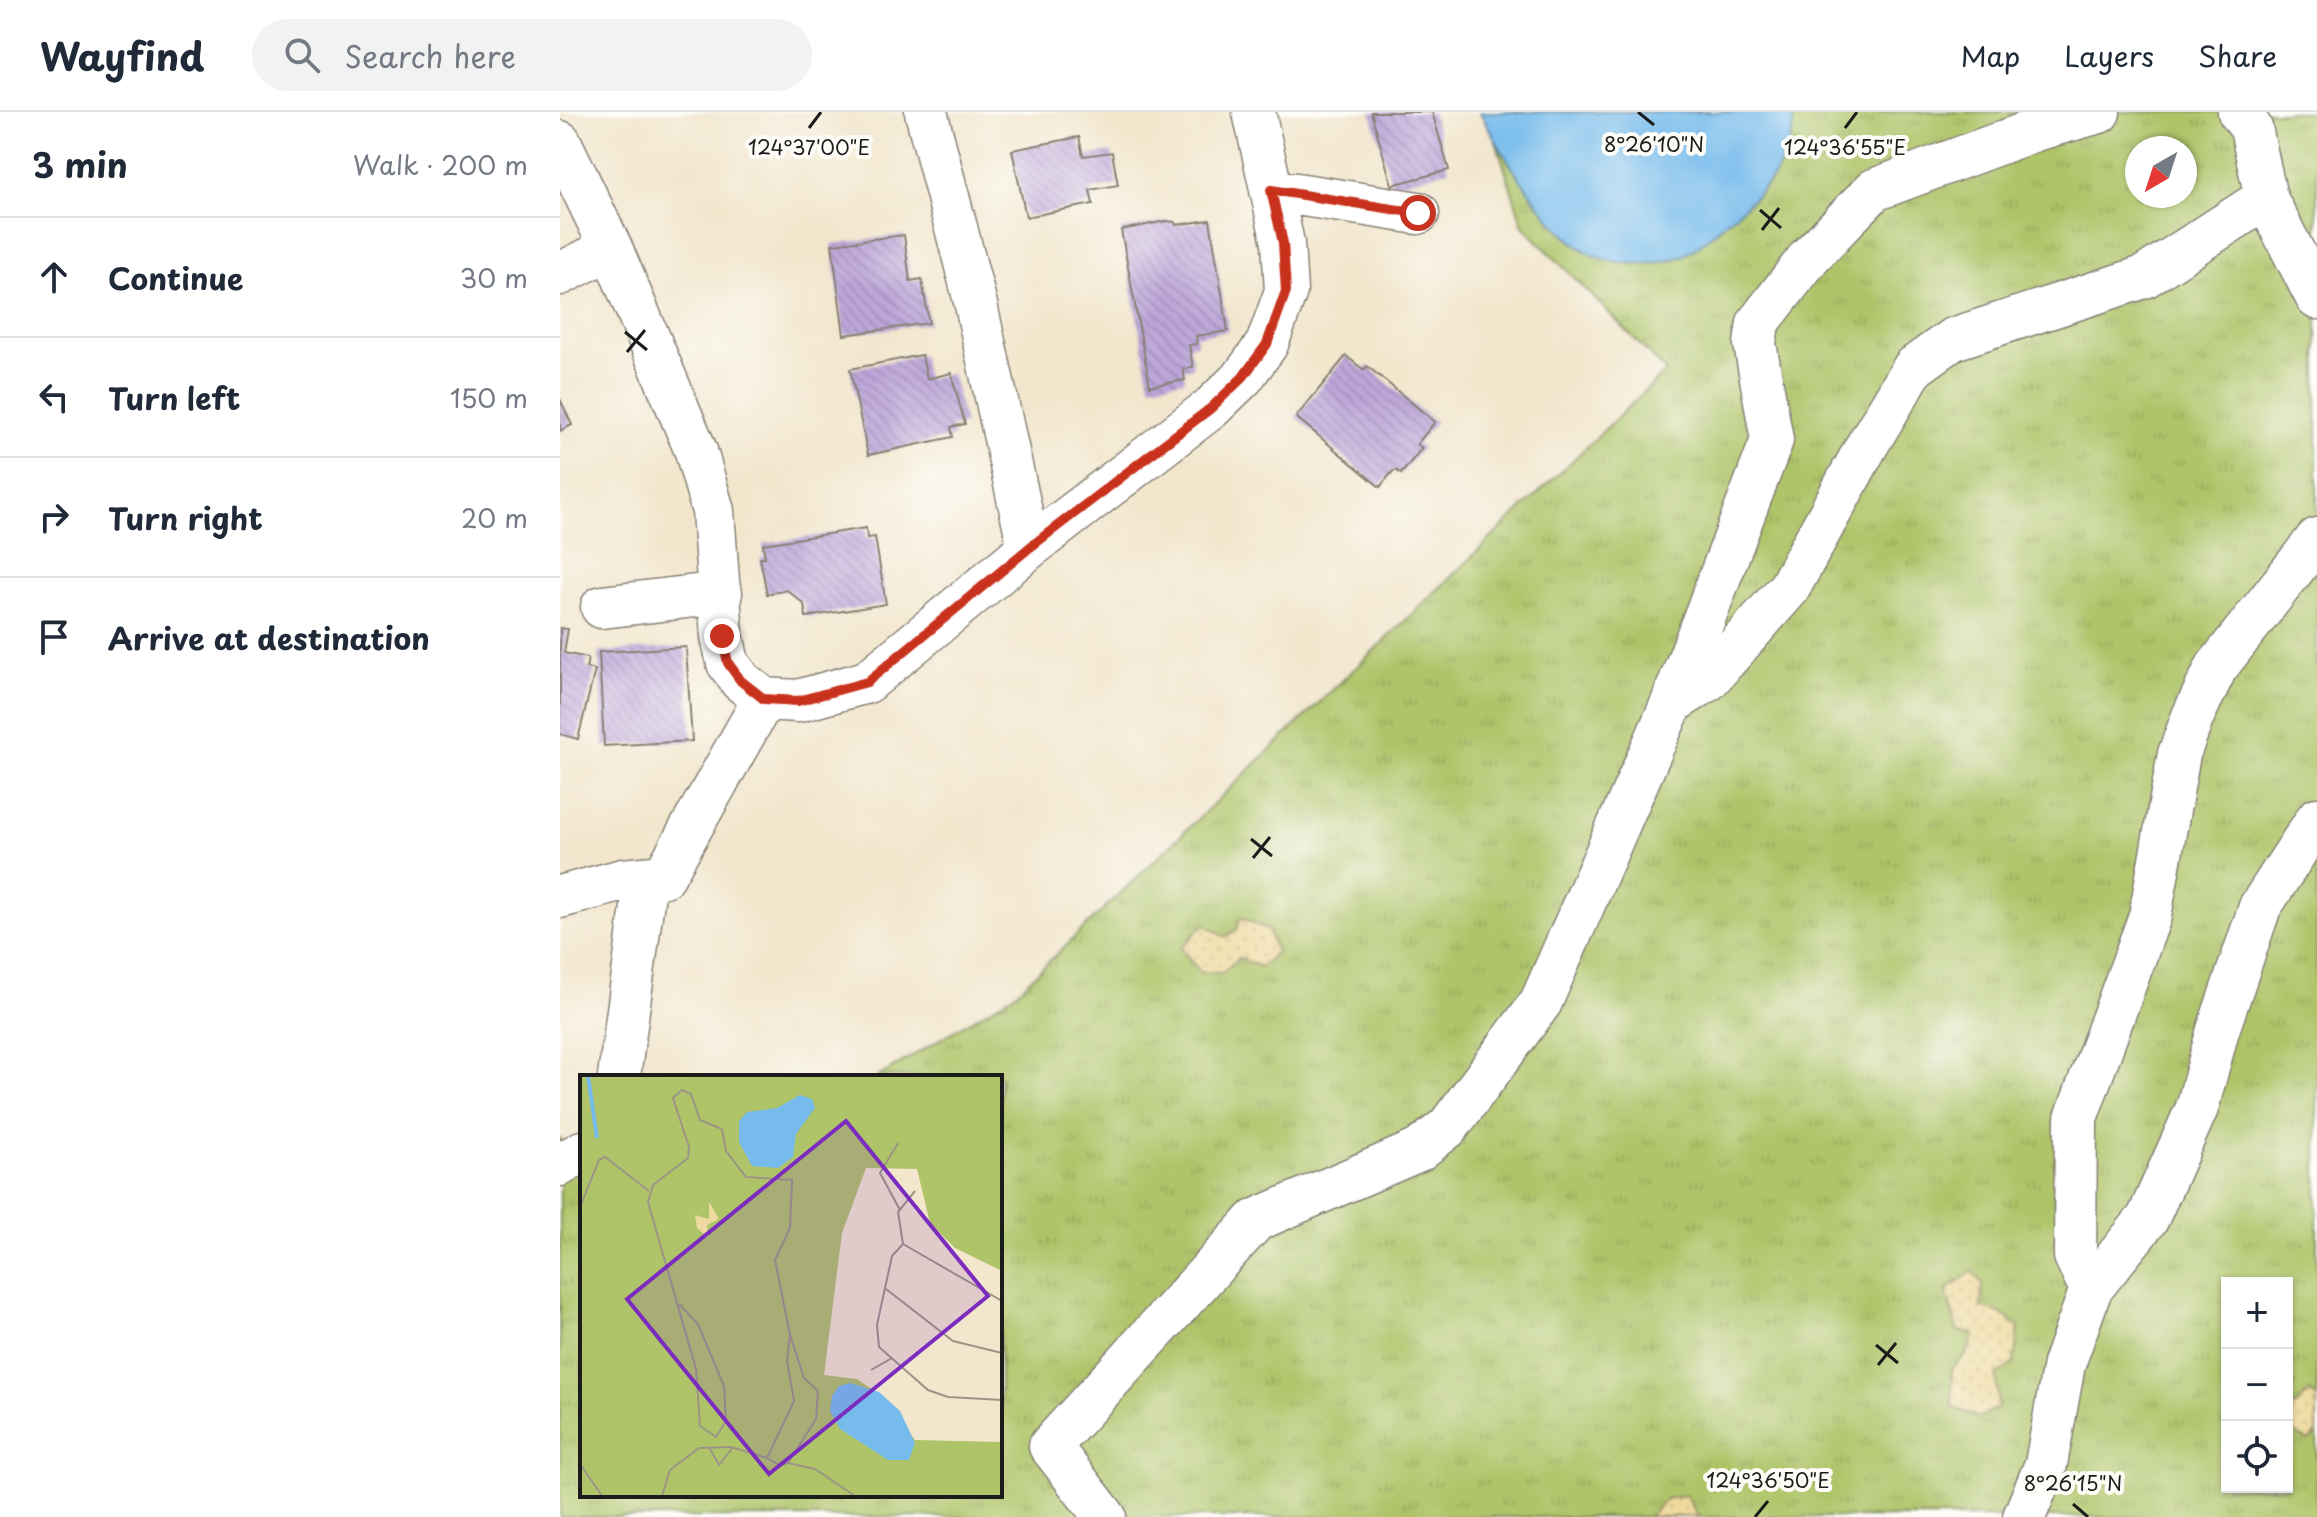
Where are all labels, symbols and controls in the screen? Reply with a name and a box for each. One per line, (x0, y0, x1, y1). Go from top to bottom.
search box (252, 19, 812, 91)
text: Wayfind (40, 27, 204, 84)
icon: search (280, 33, 324, 77)
text: Search here (344, 33, 516, 78)
text: Map (1960, 34, 2020, 77)
text: Layers (2064, 34, 2154, 77)
text: Share (2198, 34, 2277, 77)
text: 8°26'10"N (1604, 129, 1704, 159)
text: 124°37'00"E (748, 132, 870, 162)
text: 124°36'55"E (1784, 132, 1906, 162)
north arrow (2125, 136, 2197, 208)
text: 3 min (32, 138, 128, 190)
text: Walk · 200 m (353, 145, 528, 184)
route start (1400, 195, 1436, 231)
icon: ahead (32, 255, 76, 299)
text: Continue (108, 255, 243, 300)
text: 30 m (460, 258, 528, 297)
icon: left (32, 375, 76, 419)
text: Turn left (108, 375, 240, 420)
text: 150 m (450, 378, 528, 417)
icon: right (32, 495, 76, 539)
text: Turn right (108, 495, 263, 540)
text: 20 m (461, 498, 528, 537)
icon: arrive (32, 615, 76, 659)
text: Arrive at destination (108, 615, 430, 660)
route end (704, 618, 740, 654)
inset map (580, 1075, 1002, 1497)
map controls (2221, 1277, 2293, 1493)
button: + (2221, 1277, 2293, 1349)
button: − (2221, 1349, 2293, 1421)
button: locate (2221, 1421, 2293, 1493)
text: 124°36'50"E (1706, 1465, 1830, 1495)
text: 8°26'15"N (2024, 1468, 2122, 1498)

